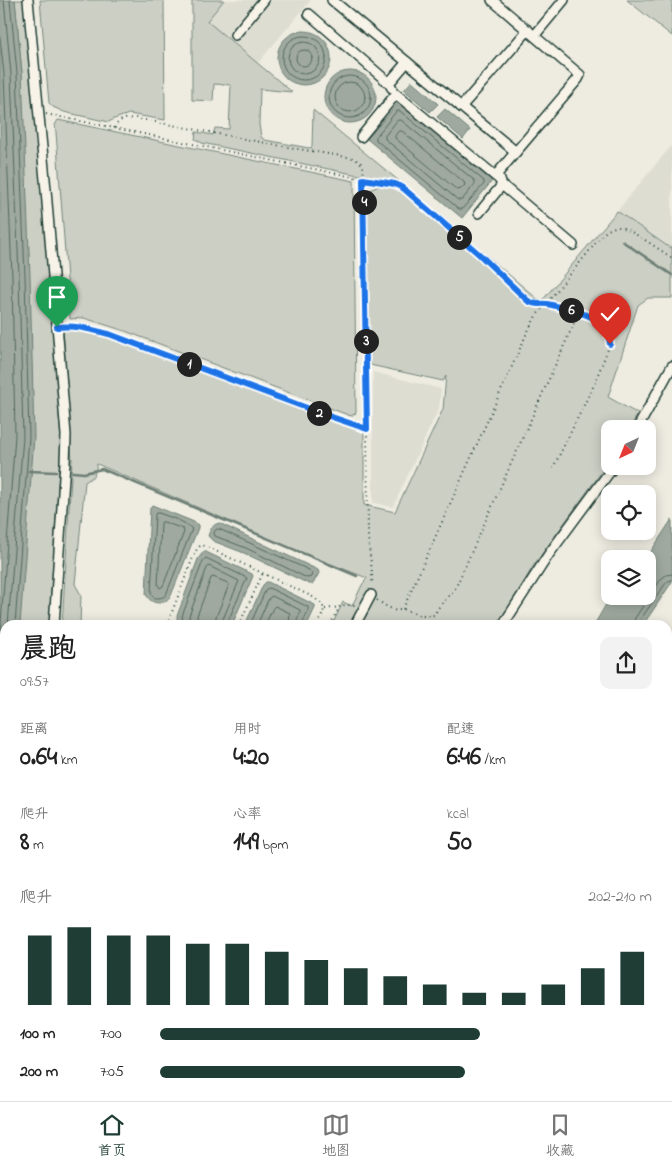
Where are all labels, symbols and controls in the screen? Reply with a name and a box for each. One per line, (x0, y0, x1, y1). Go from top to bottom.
pin: 4 (352, 190, 376, 214)
text: 4 (362, 192, 367, 213)
pin: 5 (446, 224, 472, 250)
text: 5 (455, 227, 464, 248)
pin (36, 276, 78, 327)
icon: arrive (43, 283, 71, 311)
pin (589, 293, 631, 344)
pin: 6 (558, 298, 584, 322)
text: 6 (568, 300, 575, 321)
icon: check (596, 300, 624, 328)
pin: 3 (354, 328, 378, 354)
text: 3 (364, 331, 369, 352)
pin: 1 (176, 352, 202, 376)
text: 1 (187, 354, 192, 375)
pin: 2 (306, 400, 332, 426)
text: 2 (316, 403, 323, 424)
north arrow (601, 420, 656, 475)
map controls (601, 420, 656, 605)
button: locate (601, 485, 656, 540)
button: layers (601, 550, 656, 605)
text: 晨跑 (20, 630, 76, 671)
button: share (600, 637, 652, 689)
text: 09:57 (20, 670, 49, 694)
text: 距离 (20, 719, 48, 740)
text: 用时 (233, 719, 261, 740)
text: 配速 (447, 719, 475, 740)
text: 0.64 (20, 740, 57, 776)
text: 4:20 (233, 740, 269, 776)
text: 6:46 (447, 740, 481, 776)
text: km (57, 750, 78, 771)
text: /km (481, 750, 506, 771)
text: 爬升 (20, 804, 48, 825)
text: 心率 (233, 804, 261, 825)
text: kcal (447, 804, 469, 825)
text: 8 (20, 825, 29, 861)
text: 149 (233, 825, 259, 861)
text: 50 (447, 825, 472, 861)
text: m (29, 835, 44, 856)
text: bpm (259, 835, 288, 856)
text: 202–210 m (588, 885, 652, 909)
text: 爬升 (20, 886, 52, 910)
text: 100 m (20, 1022, 55, 1046)
text: 7:00 (100, 1022, 122, 1046)
text: 200 m (20, 1060, 58, 1084)
text: 7:05 (100, 1060, 124, 1084)
tab: 首页 (98, 1111, 126, 1162)
tab: 地图 (322, 1111, 350, 1162)
tab: 收藏 (546, 1111, 574, 1162)

